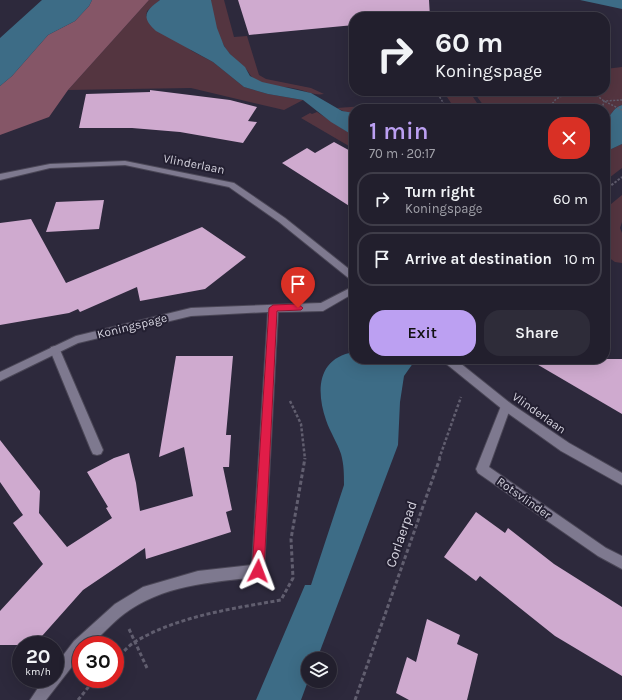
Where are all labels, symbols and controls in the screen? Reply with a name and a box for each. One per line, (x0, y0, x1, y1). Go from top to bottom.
text: 60 m (435, 26, 503, 59)
icon: right (369, 28, 421, 80)
text: Koningspage (435, 60, 542, 82)
text: 1 min (369, 117, 429, 145)
button: close (548, 117, 590, 159)
text: 70 m · 20:17 (369, 146, 435, 161)
street label: Vlinderlaan (162, 151, 226, 177)
text: Turn right (405, 183, 475, 201)
icon: right (371, 188, 393, 210)
text: 60 m (553, 190, 588, 208)
text: Koningspage (405, 201, 483, 216)
icon: arrive (371, 248, 393, 270)
text: Arrive at destination (405, 250, 552, 268)
text: 10 m (564, 250, 595, 268)
pin (281, 267, 315, 308)
icon: arrive (287, 273, 309, 295)
button: Exit (369, 310, 476, 356)
button: Share (484, 310, 590, 356)
street label: Koningspage (96, 311, 168, 341)
street label: Vlinderlaan (509, 389, 569, 437)
street label: Rotsvlinder (494, 474, 554, 522)
street label: Corlaerpad (382, 499, 421, 570)
position arrow (237, 550, 279, 592)
speed limit sign: 30 (72, 636, 124, 688)
text: 20 (26, 645, 50, 668)
map controls (301, 652, 337, 688)
button: layers (301, 652, 337, 688)
text: km/h (25, 666, 51, 678)

